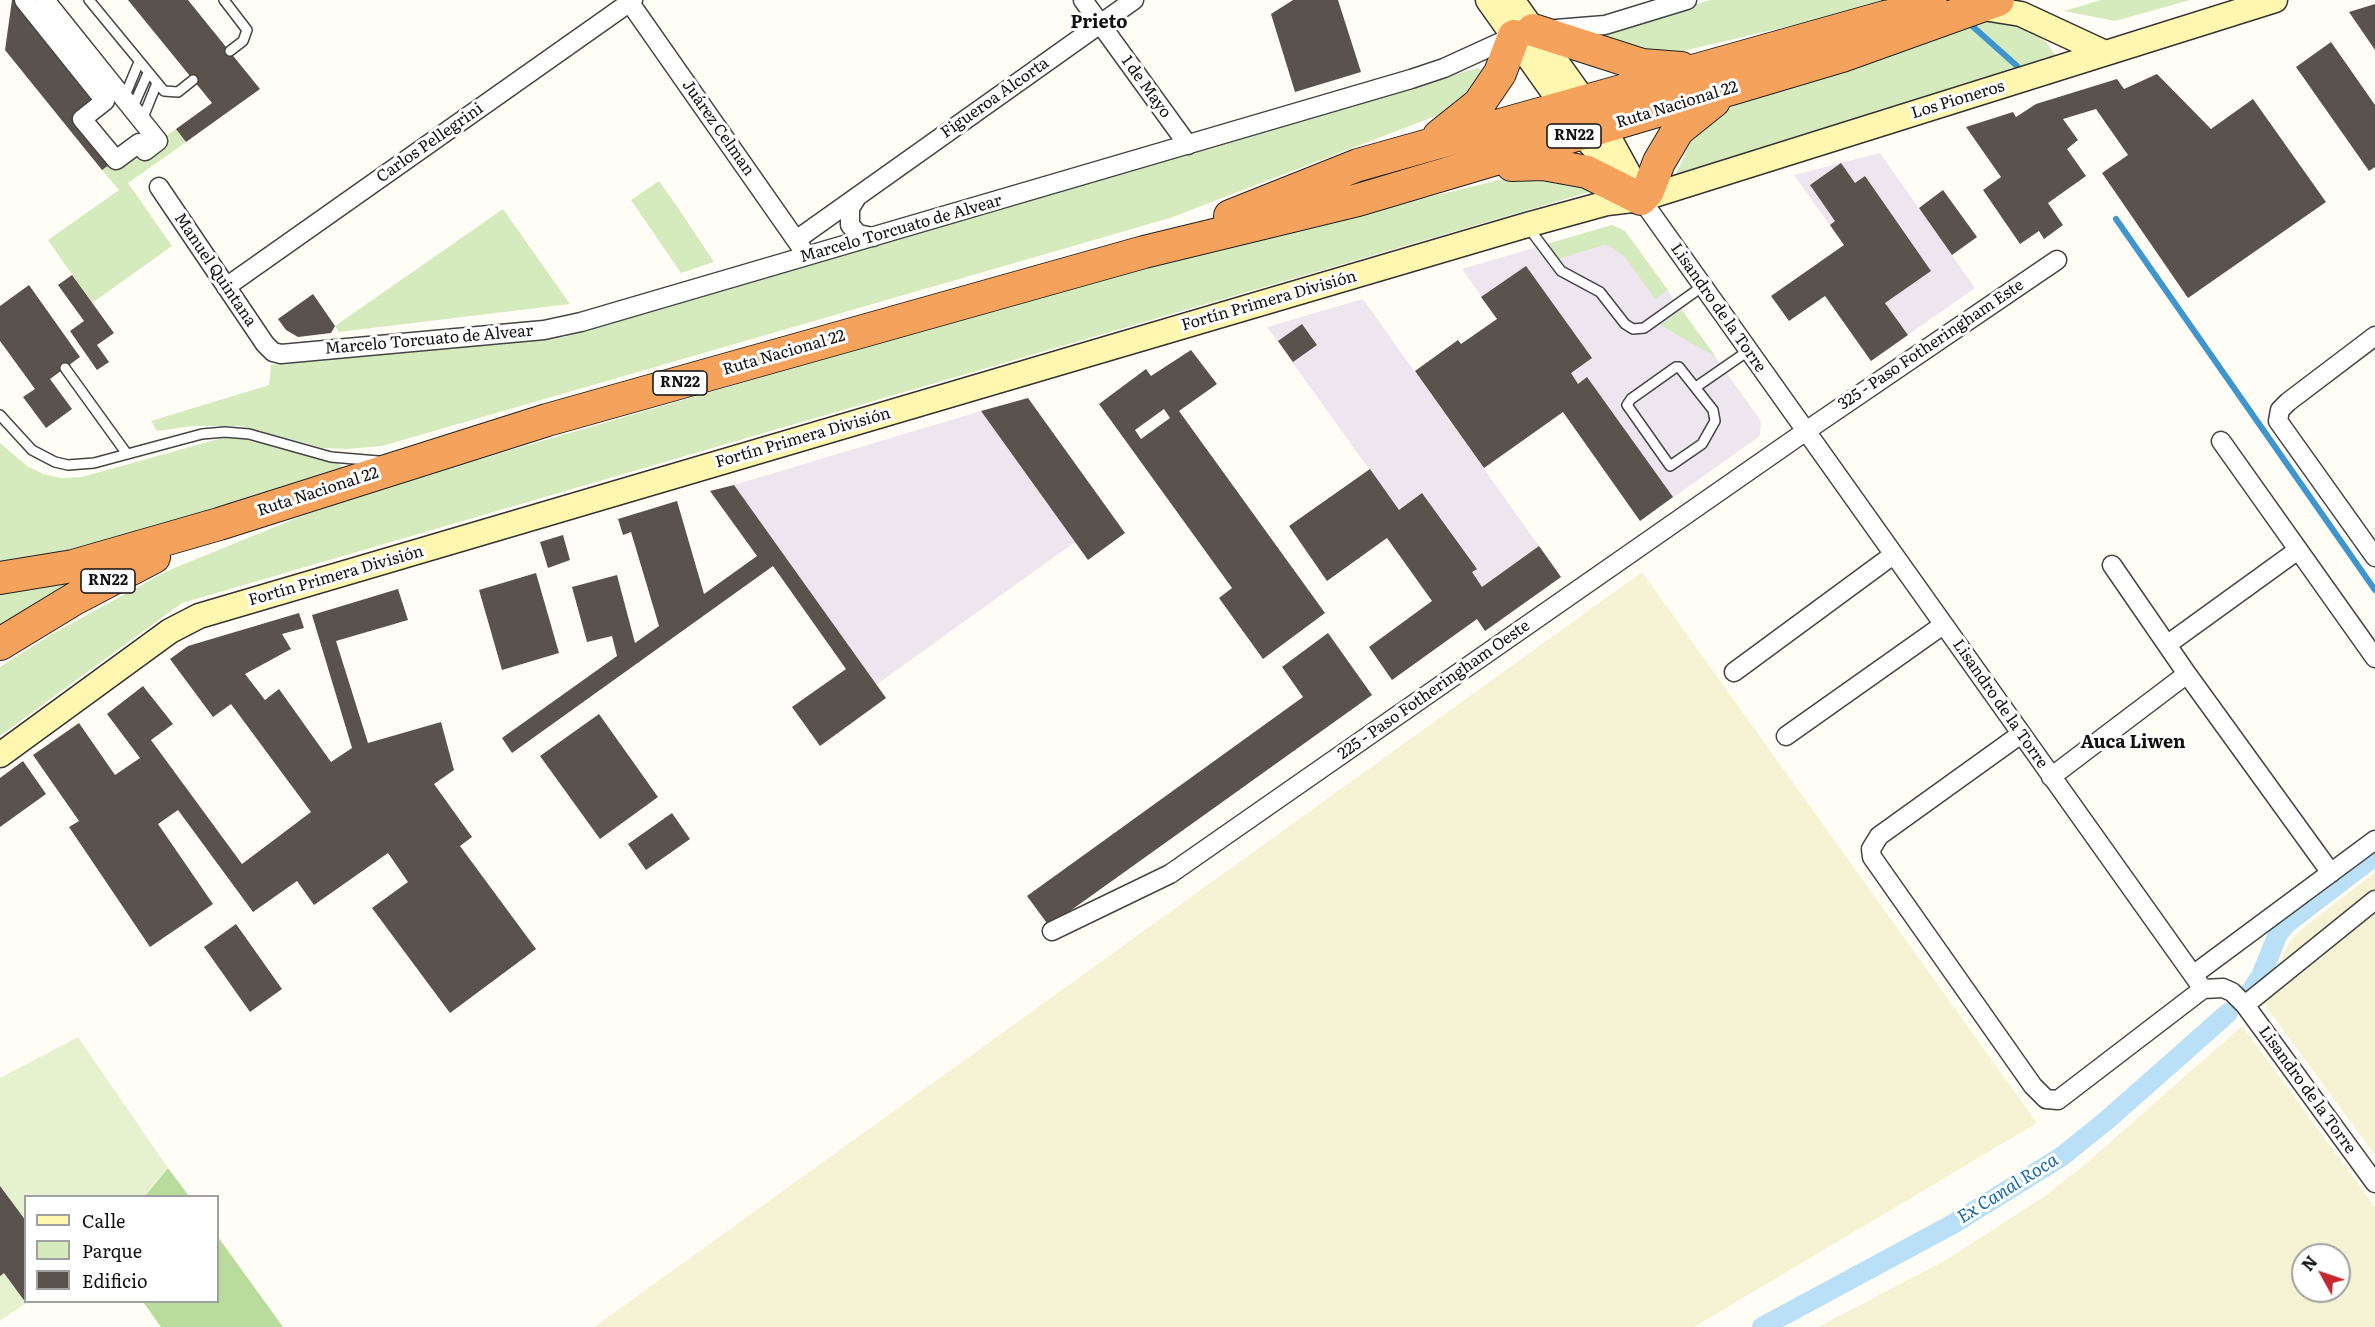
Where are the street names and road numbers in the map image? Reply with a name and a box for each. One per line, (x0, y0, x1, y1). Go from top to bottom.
street label: 1 de Mayo (1117, 52, 1175, 122)
street label: Figueroa Alcorta (937, 54, 1053, 142)
street label: Juárez Celman (678, 76, 758, 180)
street label: Ruta Nacional 22 (1614, 77, 1740, 133)
street label: Los Pioneros (1909, 77, 2007, 123)
street label: Carlos Pellegrini (373, 99, 487, 187)
road number: RN22 (1547, 124, 1601, 148)
street label: Marcelo Torcuato de Alvear (798, 191, 1004, 267)
street label: Manuel Quintana (170, 210, 260, 330)
street label: Lisandro de la Torre (1666, 240, 1770, 376)
street label: Fortín Primera División (1179, 267, 1359, 335)
street label: 325 - Paso Fotheringham Este (1835, 276, 2027, 414)
street label: Marcelo Torcuato de Alvear (324, 321, 534, 359)
street label: Ruta Nacional 22 (721, 326, 847, 380)
road number: RN22 (653, 371, 707, 395)
street label: Fortín Primera División (713, 404, 893, 472)
street label: Ruta Nacional 22 (255, 463, 381, 521)
street label: Fortín Primera División (246, 542, 426, 610)
road number: RN22 (81, 569, 135, 593)
street label: 225 - Paso Fotheringham Oeste (1334, 616, 1534, 764)
street label: Lisandro de la Torre (1948, 636, 2052, 772)
street label: Lisandro de la Torre (2254, 1023, 2360, 1157)

